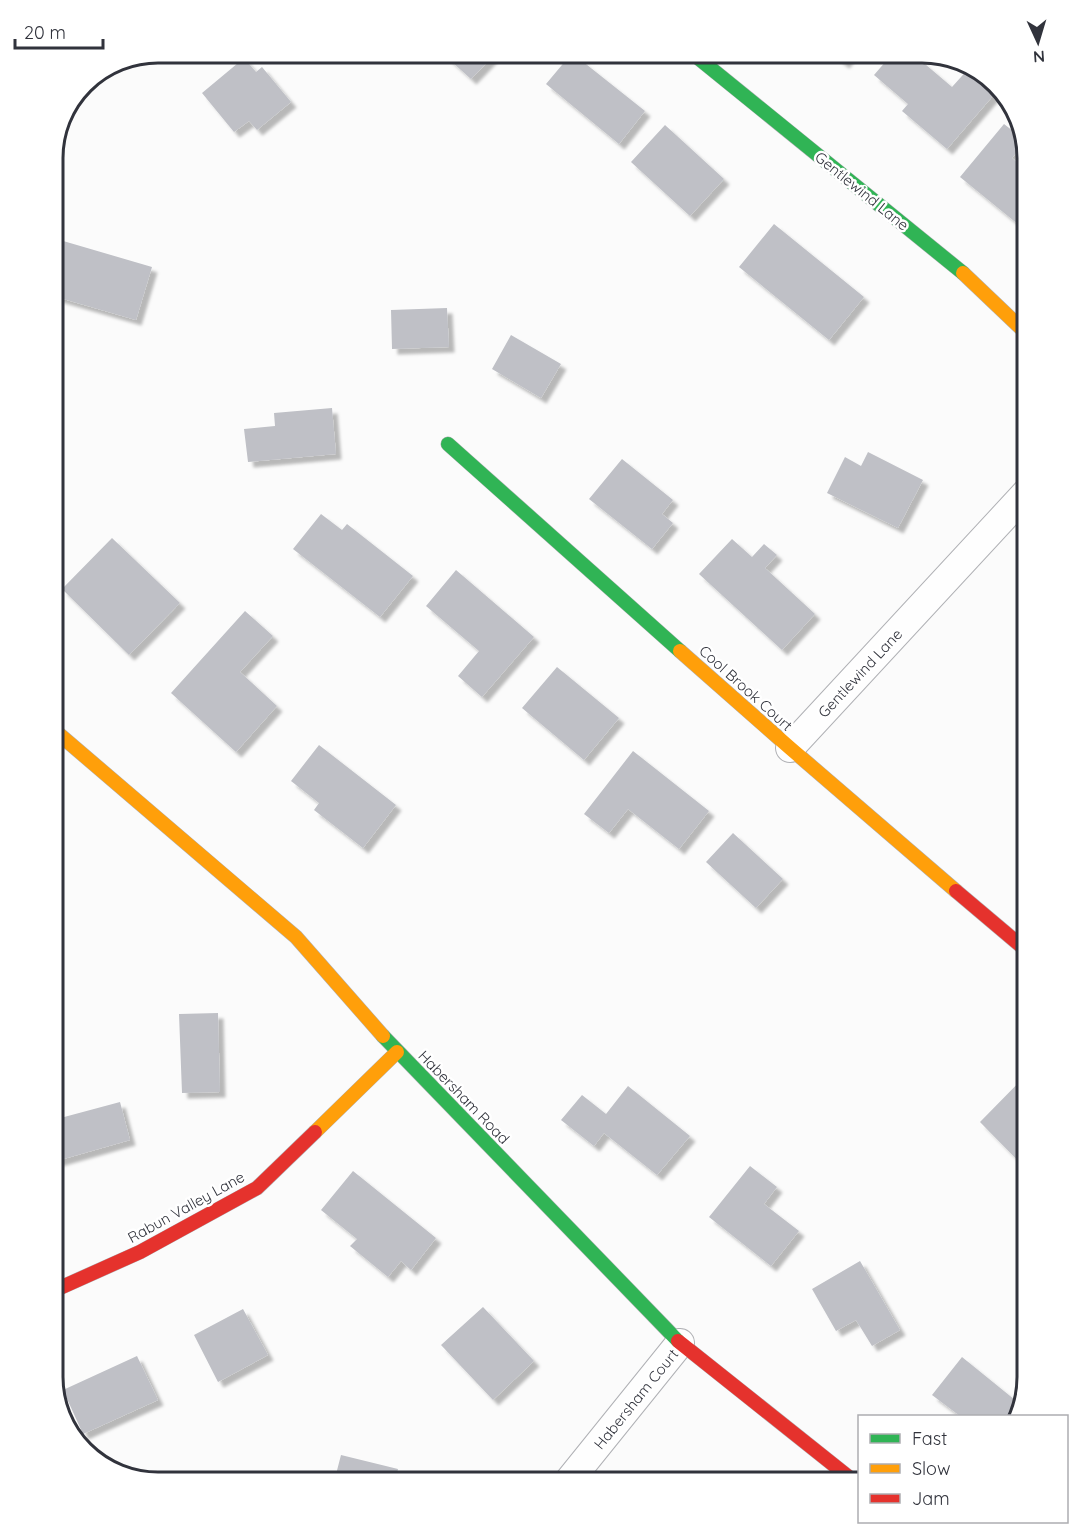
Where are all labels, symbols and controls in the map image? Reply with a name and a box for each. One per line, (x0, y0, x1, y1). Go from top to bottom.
scale bar (15, 12, 104, 50)
north arrow (1008, 12, 1068, 72)
text: 20 m (24, 21, 66, 44)
text: N (1032, 47, 1046, 67)
street label: Gentlewind Lane (811, 147, 913, 235)
street label: Gentlewind Lane (814, 624, 906, 722)
street label: Cool Brook Court (695, 641, 797, 735)
street label: Habersham Road (414, 1046, 514, 1148)
street label: Rabun Valley Lane (124, 1167, 248, 1247)
street label: Habersham Court (590, 1345, 682, 1453)
legend (858, 1415, 1068, 1523)
text: Fast (912, 1427, 947, 1450)
text: Slow (912, 1457, 950, 1480)
text: Jam (912, 1487, 950, 1510)

